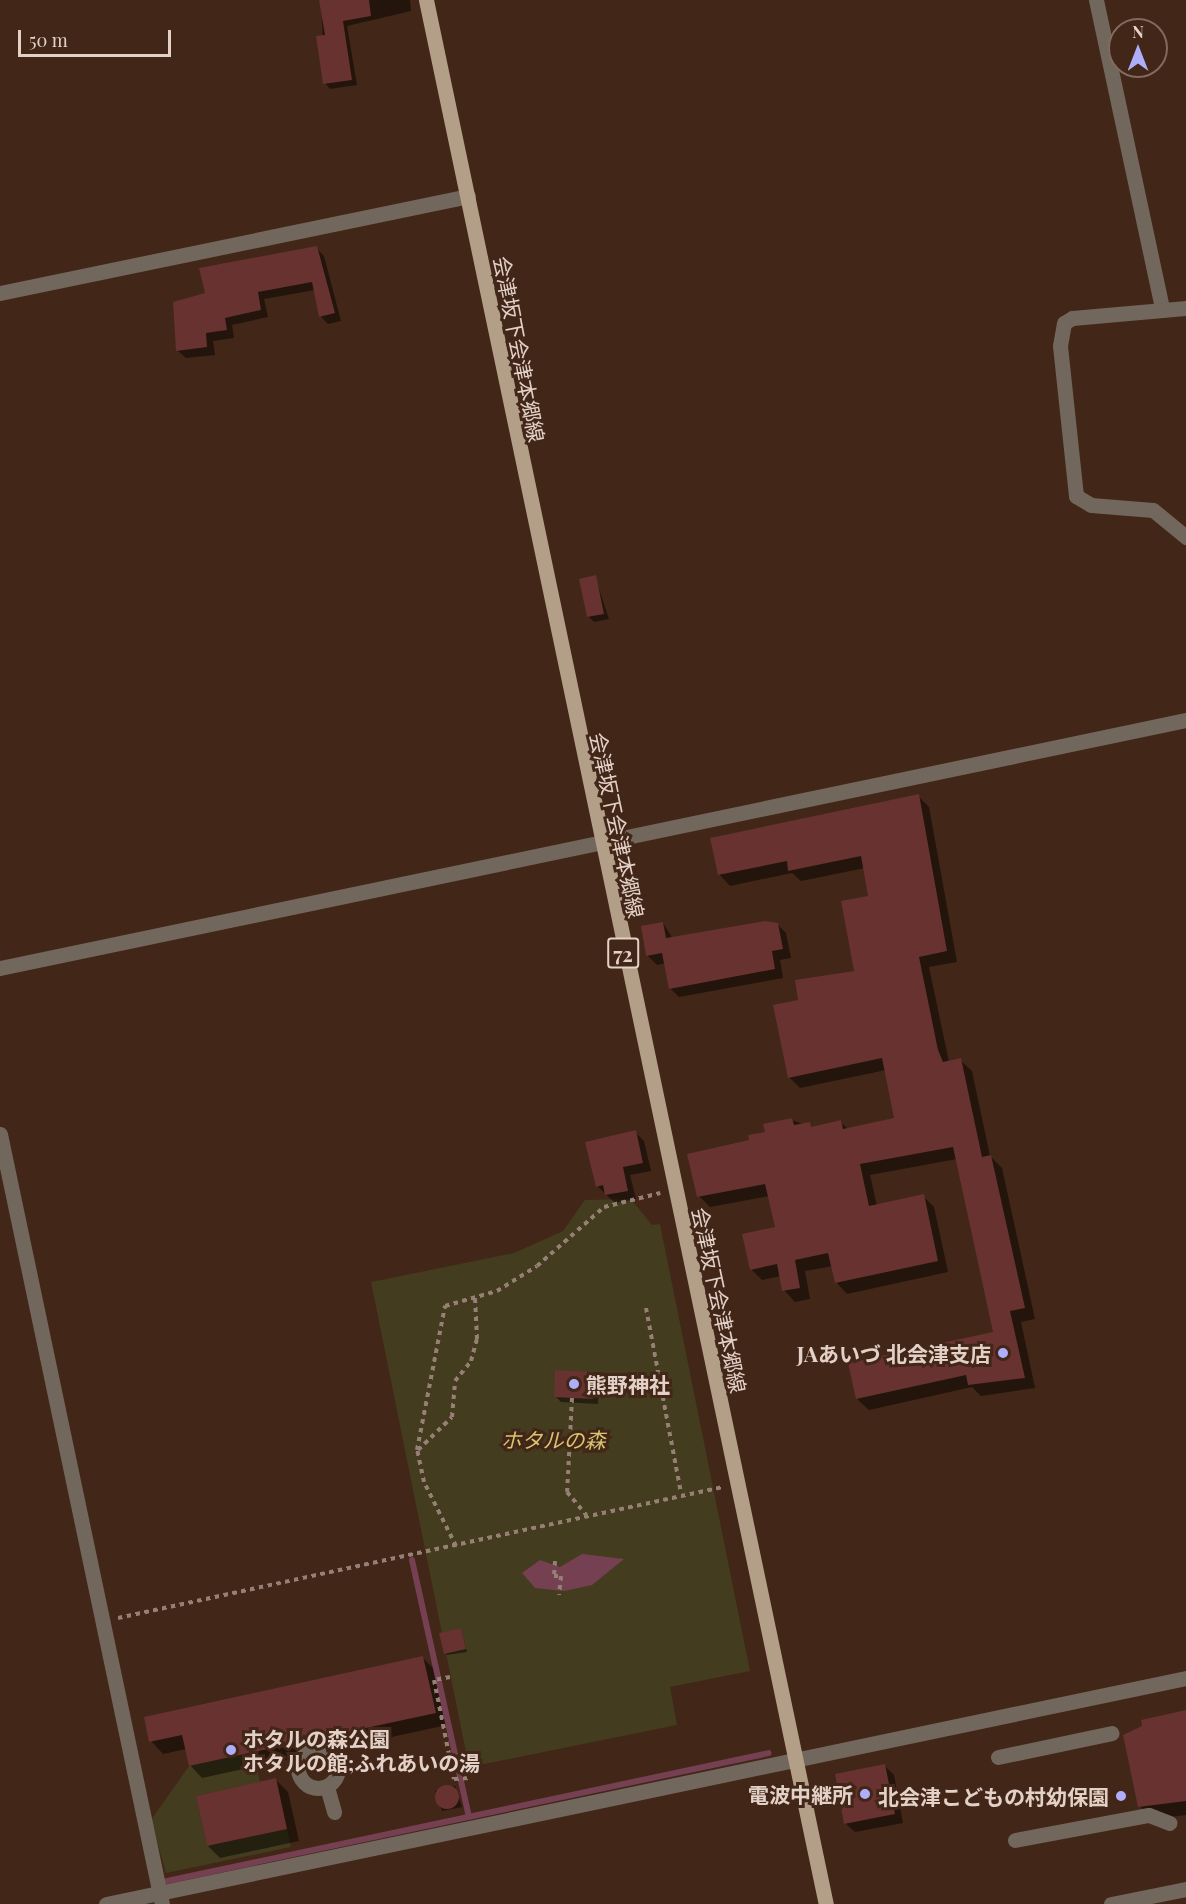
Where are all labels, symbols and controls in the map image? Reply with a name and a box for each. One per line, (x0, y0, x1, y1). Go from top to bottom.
scale bar (21, 18, 174, 56)
north arrow (1108, 18, 1168, 78)
text: N (1132, 21, 1144, 42)
text: 50 m (29, 28, 68, 52)
street label: 会津坂下会津本郷線 (490, 254, 550, 444)
street label: 会津坂下会津本郷線 (586, 730, 650, 920)
road number: 72 (606, 936, 640, 970)
street label: 会津坂下会津本郷線 (688, 1205, 752, 1395)
place label: JAあいづ 北会津支店 (797, 1340, 991, 1366)
marker: JAあいづ 北会津支店 (996, 1346, 1010, 1360)
place label: 熊野神社 (586, 1371, 670, 1397)
marker: 熊野神社 (567, 1377, 581, 1391)
park label: ホタルの森 (501, 1426, 605, 1452)
place label: ホタルの森公園 ホタルの館;ふれあいの湯 (243, 1725, 480, 1775)
marker: ホタルの森公園 ホタルの館;ふれあいの湯 (224, 1743, 238, 1757)
place label: 電波中継所 (748, 1781, 853, 1807)
place label: 北会津こどもの村幼保園 (878, 1783, 1109, 1809)
marker: 電波中継所 (858, 1787, 872, 1801)
marker: 北会津こどもの村幼保園 (1114, 1789, 1128, 1803)

